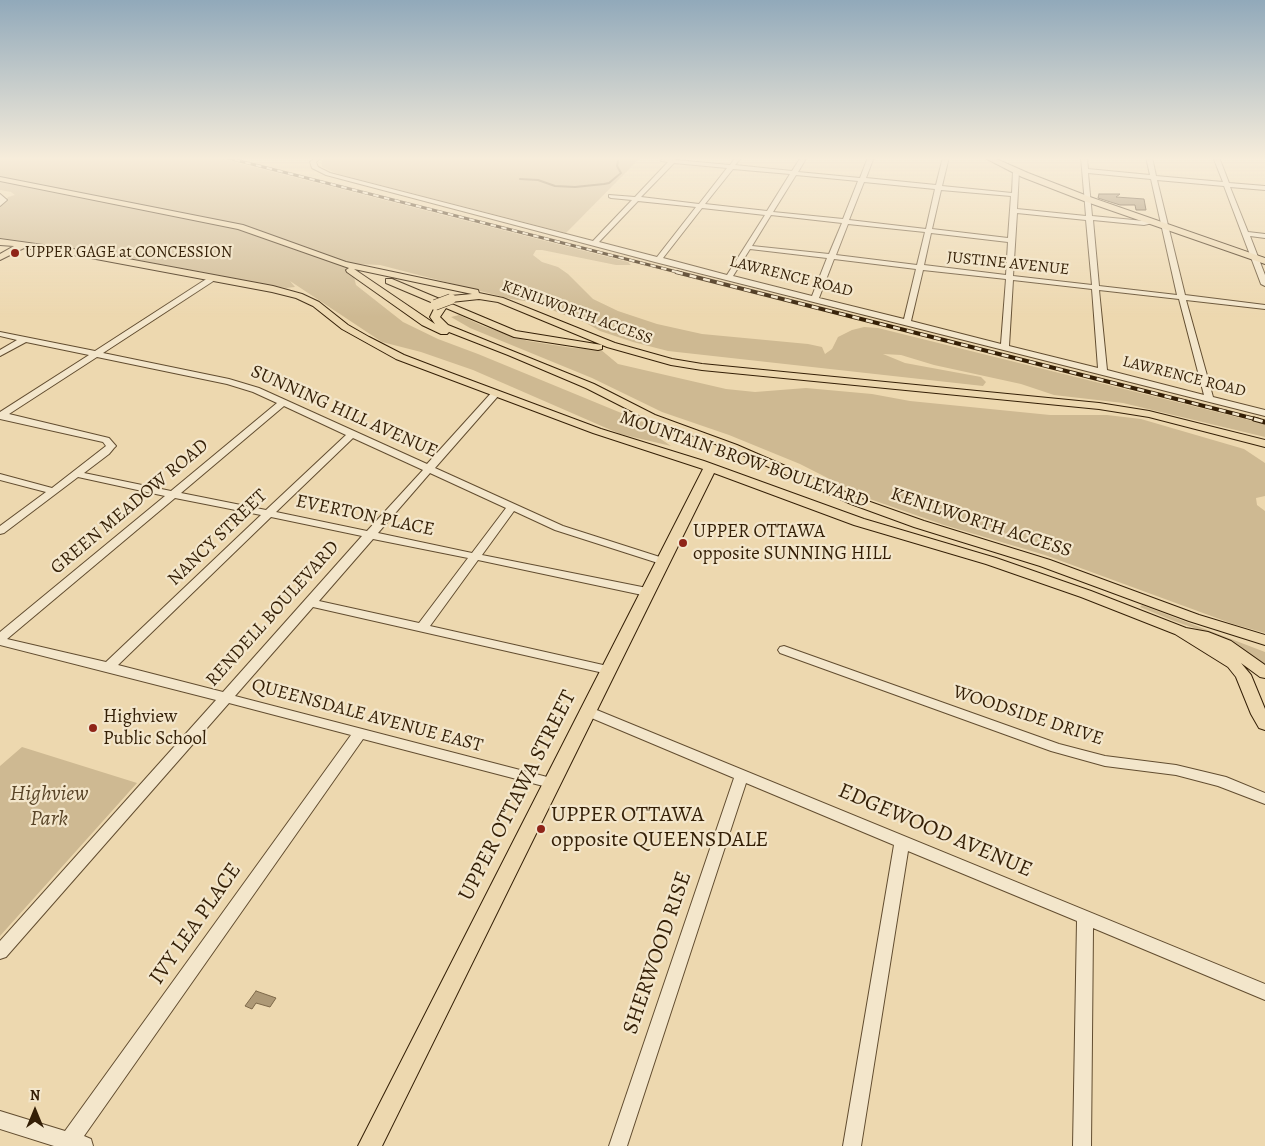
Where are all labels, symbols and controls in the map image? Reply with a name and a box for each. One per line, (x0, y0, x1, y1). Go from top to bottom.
place label: UPPER GAGE at CONCESSION (25, 243, 232, 263)
marker: UPPER GAGE at CONCESSION (9, 247, 21, 259)
street label: JUSTINE AVENUE (946, 248, 1070, 280)
street label: LAWRENCE ROAD (727, 252, 855, 302)
street label: KENILWORTH ACCESS (499, 277, 655, 349)
street label: LAWRENCE ROAD (1120, 352, 1248, 402)
street label: SUNNING HILL AVENUE (247, 360, 441, 464)
street label: MOUNTAIN BROW BOULEVARD (616, 407, 872, 513)
street label: GREEN MEADOW ROAD (47, 434, 213, 580)
street label: KENILWORTH ACCESS (888, 483, 1074, 563)
street label: NANCY STREET (164, 485, 272, 591)
street label: EVERTON PLACE (294, 490, 436, 542)
place label: UPPER OTTAWA opposite SUNNING HILL (693, 521, 891, 565)
street label: RENDELL BOULEVARD (201, 536, 345, 692)
marker: UPPER OTTAWA opposite SUNNING HILL (677, 537, 689, 549)
street label: QUEENSDALE AVENUE EAST (249, 674, 485, 758)
street label: WOODSIDE DRIVE (950, 681, 1106, 751)
street label: UPPER OTTAWA STREET (453, 686, 583, 906)
place label: Highview Public School (103, 706, 207, 750)
marker: Highview Public School (87, 722, 99, 734)
street label: EDGEWOOD AVENUE (834, 778, 1036, 884)
park label: Highview Park (10, 782, 88, 834)
place label: UPPER OTTAWA opposite QUEENSDALE (551, 803, 768, 854)
marker: UPPER OTTAWA opposite QUEENSDALE (535, 823, 547, 835)
street label: IVY LEA PLACE (144, 858, 248, 990)
street label: SHERWOOD RISE (618, 868, 698, 1038)
north arrow (10, 1086, 60, 1136)
text: N (30, 1086, 40, 1105)

